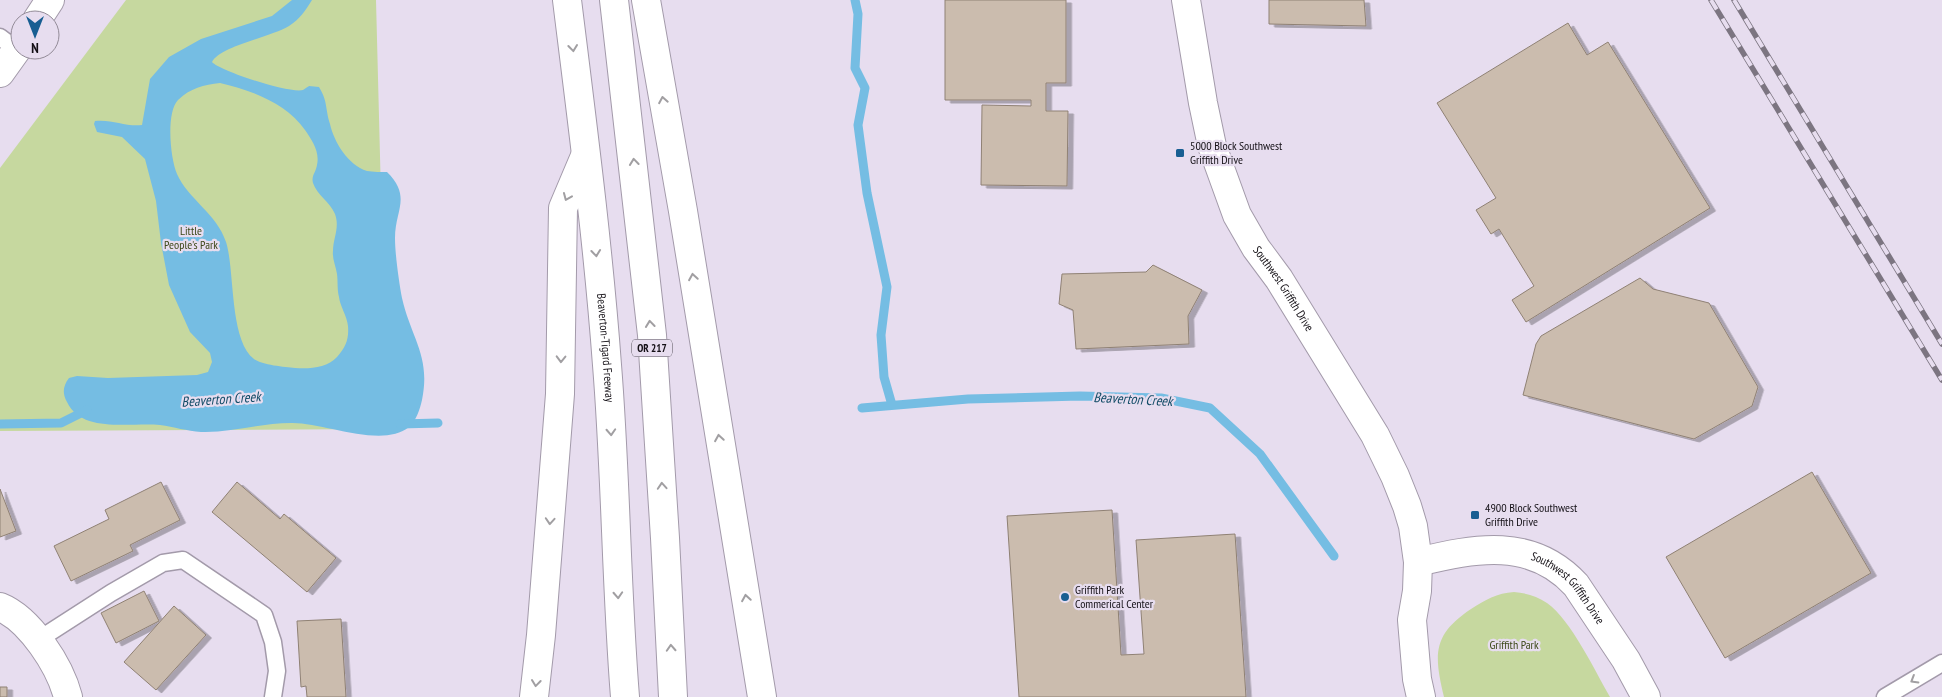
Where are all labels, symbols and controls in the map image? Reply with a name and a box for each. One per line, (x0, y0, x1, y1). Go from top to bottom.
north arrow (10, 10, 60, 60)
text: N (31, 39, 39, 57)
one-way arrow (567, 45, 578, 53)
one-way arrow (659, 95, 669, 104)
place label: 5000 Block Southwest Griffith Drive (1190, 138, 1283, 167)
marker: 5000 Block Southwest Griffith Drive (1174, 147, 1186, 159)
one-way arrow (629, 158, 640, 166)
one-way arrow (563, 192, 574, 201)
park label: Little People's Park (164, 223, 218, 252)
street label: Southwest Griffith Drive (1250, 243, 1317, 334)
one-way arrow (590, 249, 601, 257)
one-way arrow (689, 273, 699, 282)
street label: Beaverton-Tigard Freeway (594, 293, 618, 403)
one-way arrow (645, 320, 656, 328)
road number: OR 217 (632, 339, 672, 356)
one-way arrow (556, 355, 566, 363)
water label: Beaverton Creek (181, 387, 263, 411)
water label: Beaverton Creek (1093, 388, 1175, 410)
one-way arrow (605, 429, 616, 437)
one-way arrow (715, 433, 725, 442)
one-way arrow (656, 482, 667, 490)
place label: 4900 Block Southwest Griffith Drive (1485, 500, 1578, 529)
marker: 4900 Block Southwest Griffith Drive (1469, 509, 1481, 521)
one-way arrow (545, 517, 556, 525)
street label: Southwest Griffith Drive (1529, 548, 1608, 627)
place label: Griffith Park Commerical Center (1075, 582, 1154, 611)
one-way arrow (612, 591, 623, 599)
marker: Griffith Park Commerical Center (1059, 591, 1071, 603)
one-way arrow (741, 594, 751, 602)
park label: Griffith Park (1489, 637, 1539, 652)
one-way arrow (665, 644, 676, 652)
one-way arrow (1910, 674, 1919, 684)
one-way arrow (531, 678, 541, 687)

